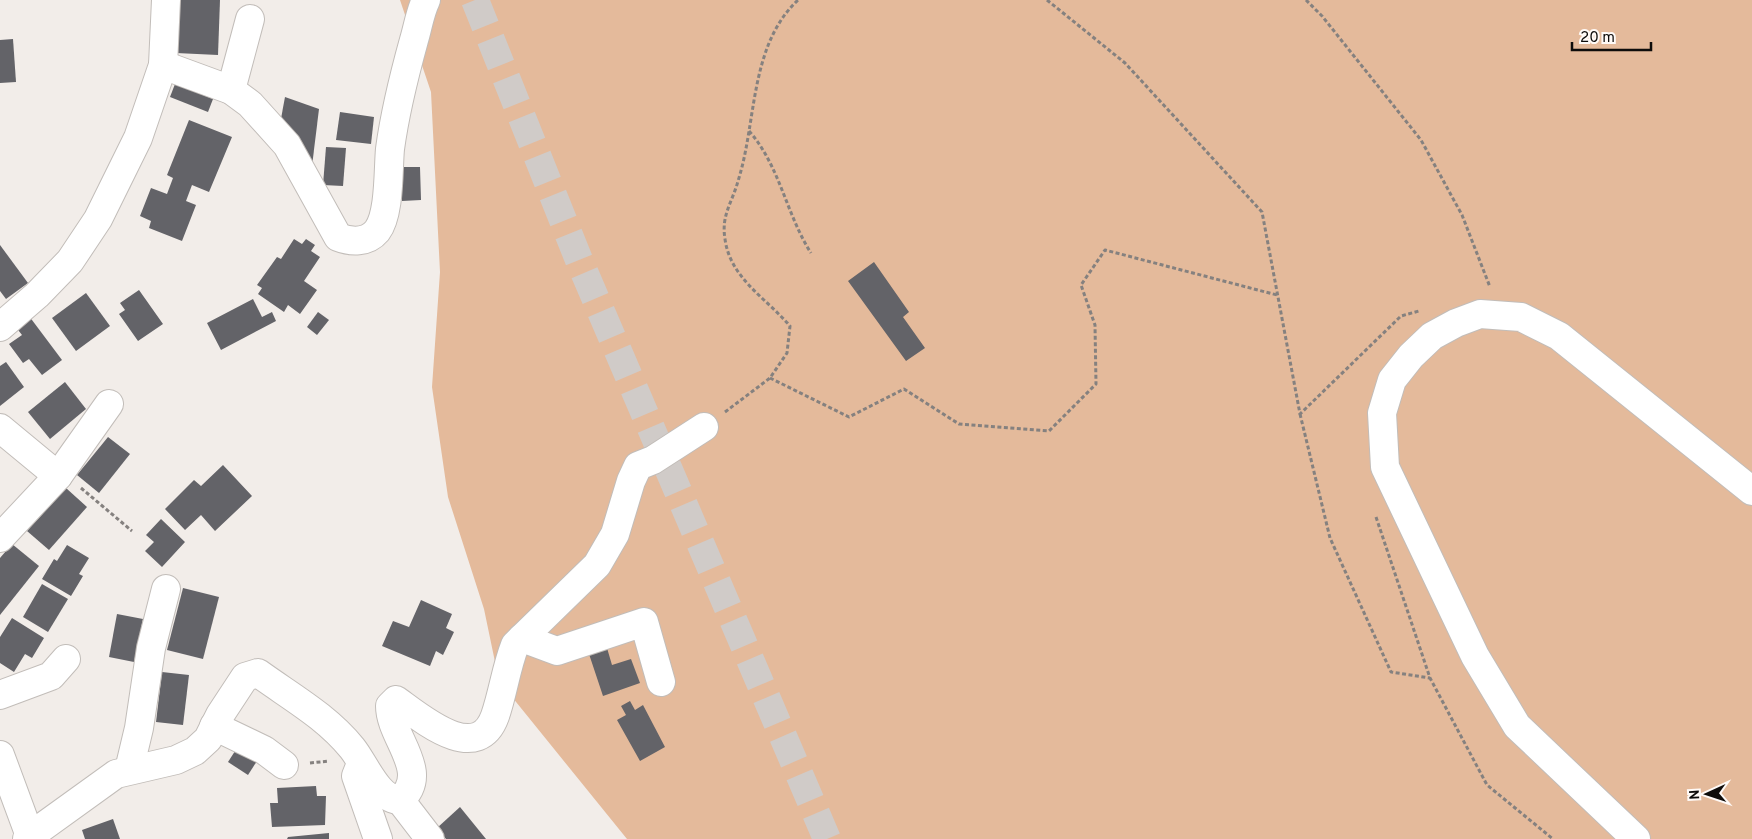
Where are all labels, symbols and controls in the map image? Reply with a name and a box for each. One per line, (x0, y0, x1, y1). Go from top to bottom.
scale bar (1572, 20, 1651, 52)
text: 20 m (1580, 29, 1615, 48)
north arrow (1682, 769, 1732, 819)
text: N (1687, 789, 1704, 800)

